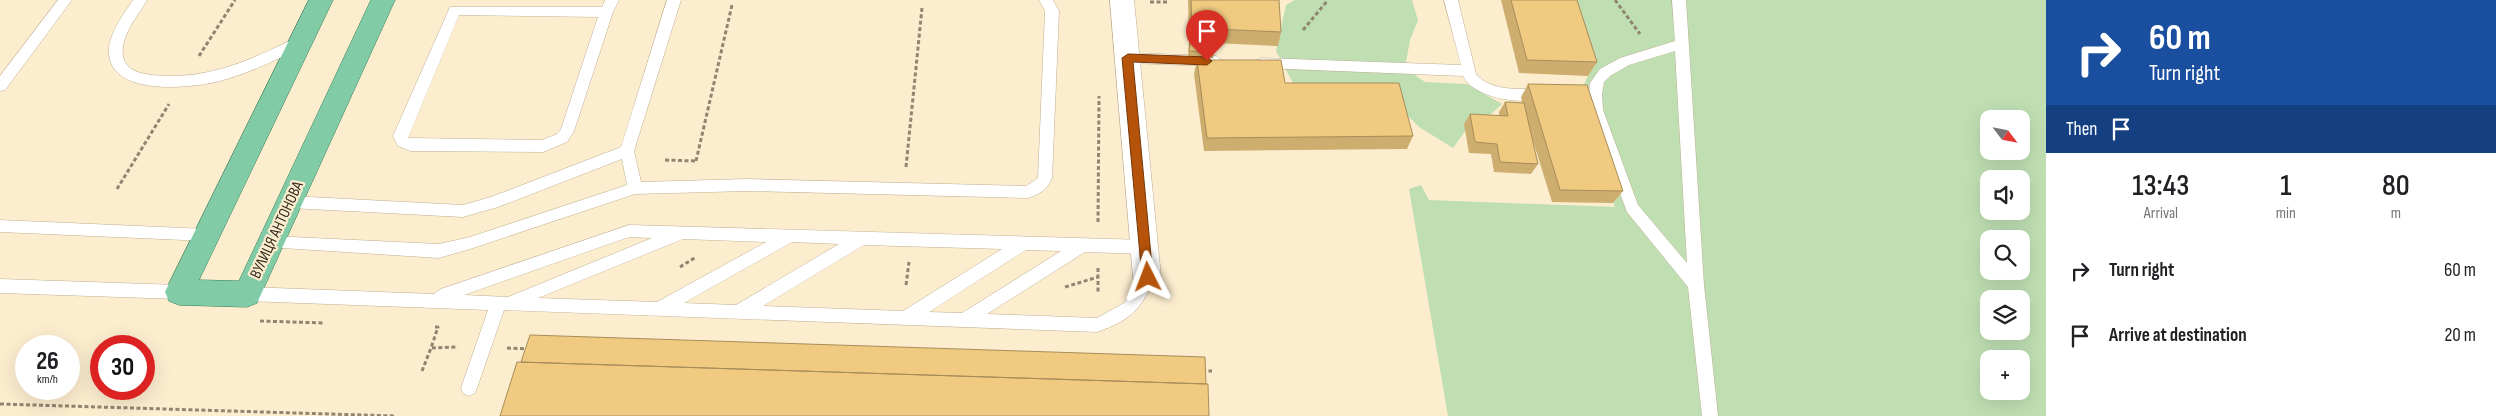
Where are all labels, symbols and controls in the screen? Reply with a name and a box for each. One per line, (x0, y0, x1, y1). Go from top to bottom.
pin (1186, 10, 1228, 61)
icon: arrive (1193, 17, 1221, 45)
text: 60 m (2149, 17, 2211, 60)
icon: right (2066, 20, 2131, 85)
text: Turn right (2149, 60, 2220, 87)
north arrow (1980, 110, 2030, 160)
map controls (1980, 110, 2030, 400)
icon: arrive (2107, 115, 2135, 143)
text: Then (2066, 118, 2097, 141)
text: 13:43 (2132, 168, 2189, 204)
text: 1 (2280, 168, 2291, 204)
text: 80 (2382, 168, 2410, 204)
button: sound (1980, 170, 2030, 220)
street label: ВУЛИЦЯ АНТОНОВА (246, 178, 308, 282)
text: Arrival (2144, 204, 2178, 223)
text: min (2276, 204, 2296, 223)
text: m (2391, 204, 2401, 223)
button: search (1980, 230, 2030, 280)
position arrow (1121, 250, 1173, 302)
icon: right (2066, 257, 2094, 285)
text: Turn right (2109, 259, 2174, 282)
text: 60 m (2444, 259, 2476, 282)
button: layers (1980, 290, 2030, 340)
icon: arrive (2066, 322, 2094, 350)
text: Arrive at destination (2109, 324, 2247, 347)
text: 20 m (2444, 324, 2476, 347)
speed limit sign: 30 (90, 335, 155, 400)
text: 26 (36, 346, 59, 377)
button: + (1980, 350, 2030, 400)
text: km/h (37, 372, 58, 387)

